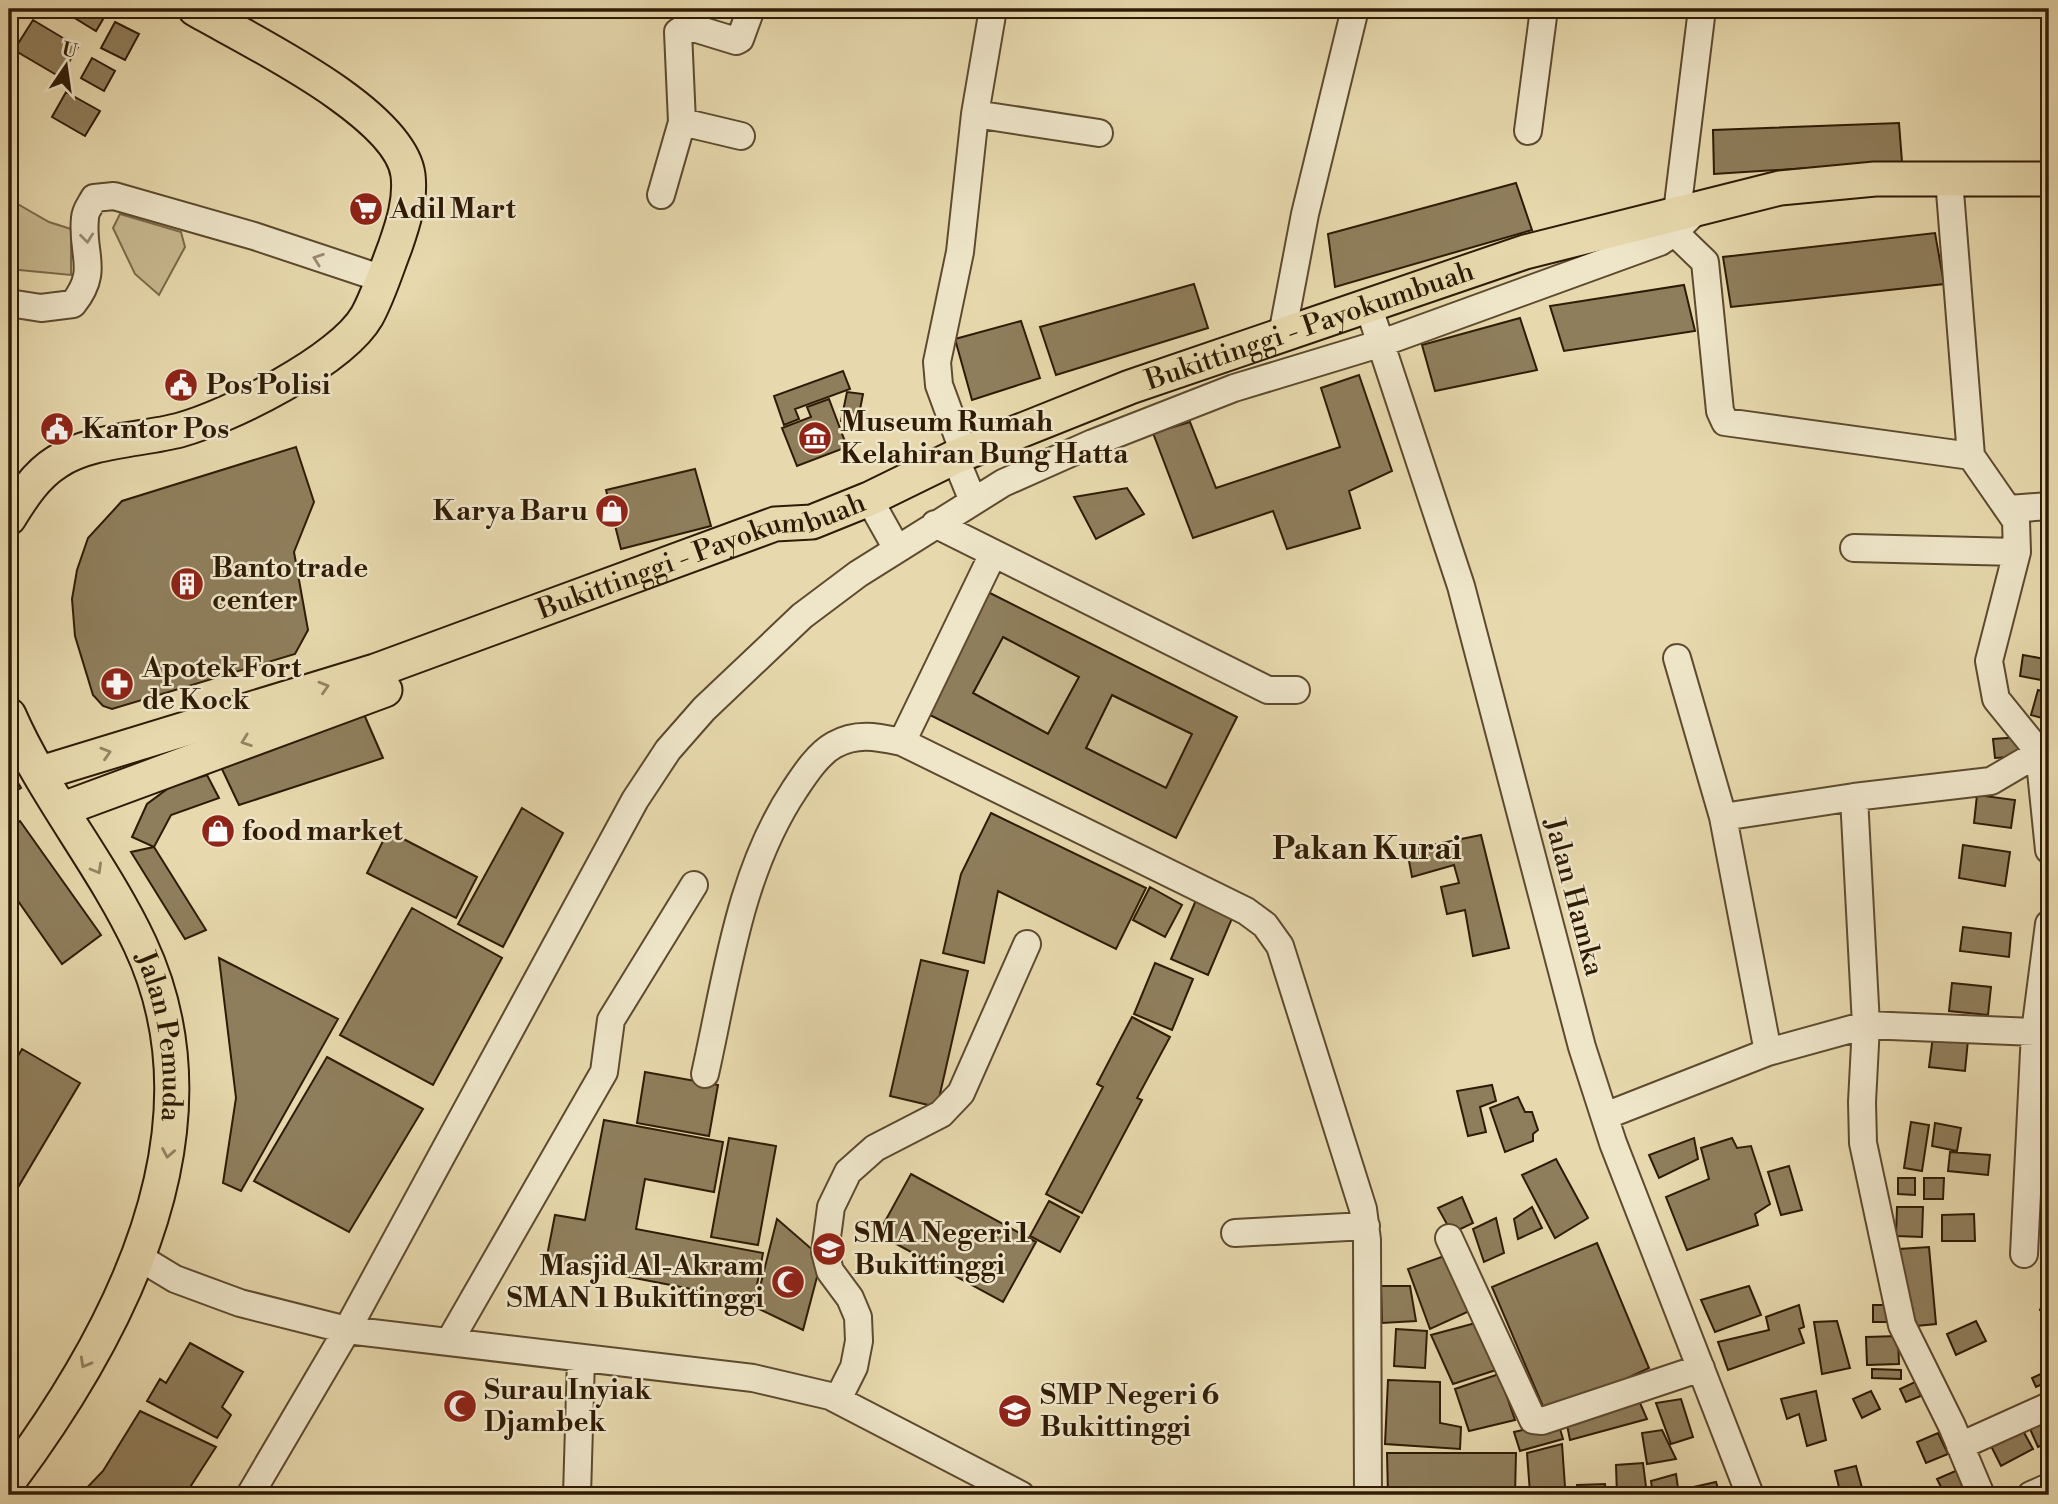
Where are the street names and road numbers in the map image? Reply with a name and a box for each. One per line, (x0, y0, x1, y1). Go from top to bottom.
street label: Bukittinggi - Payokumbuah (1140, 253, 1479, 398)
street label: Bukittinggi - Payokumbuah (532, 485, 871, 628)
street label: Jalan Hamka (1536, 813, 1612, 980)
street label: Jalan Pemuda (127, 945, 189, 1124)

